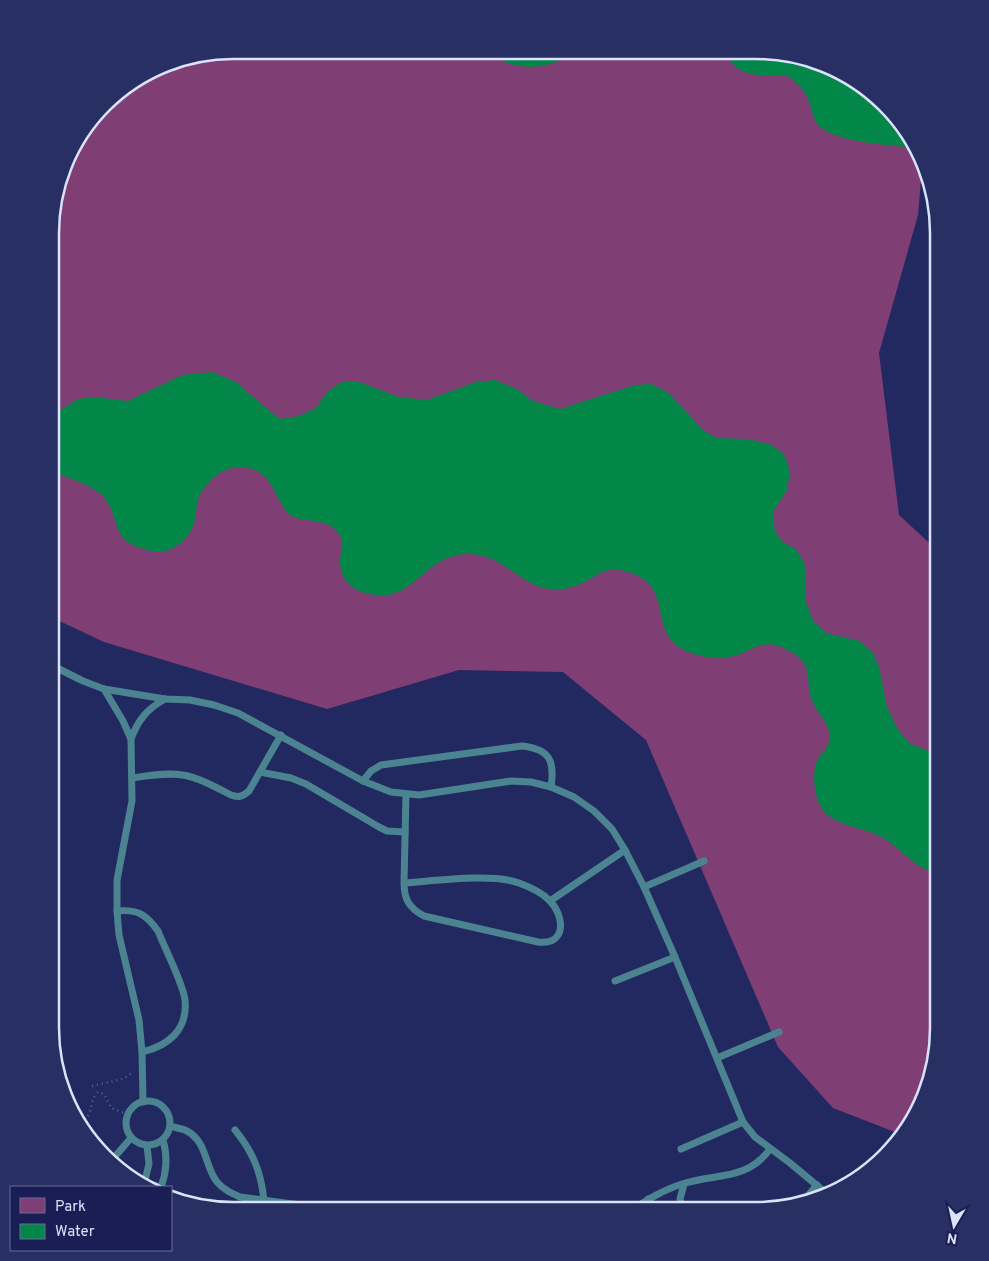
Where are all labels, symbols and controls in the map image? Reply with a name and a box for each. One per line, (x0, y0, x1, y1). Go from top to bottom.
legend (10, 1186, 172, 1251)
text: Park (55, 1198, 86, 1217)
north arrow (929, 1201, 979, 1251)
text: Water (55, 1223, 95, 1242)
text: N (946, 1228, 959, 1247)

